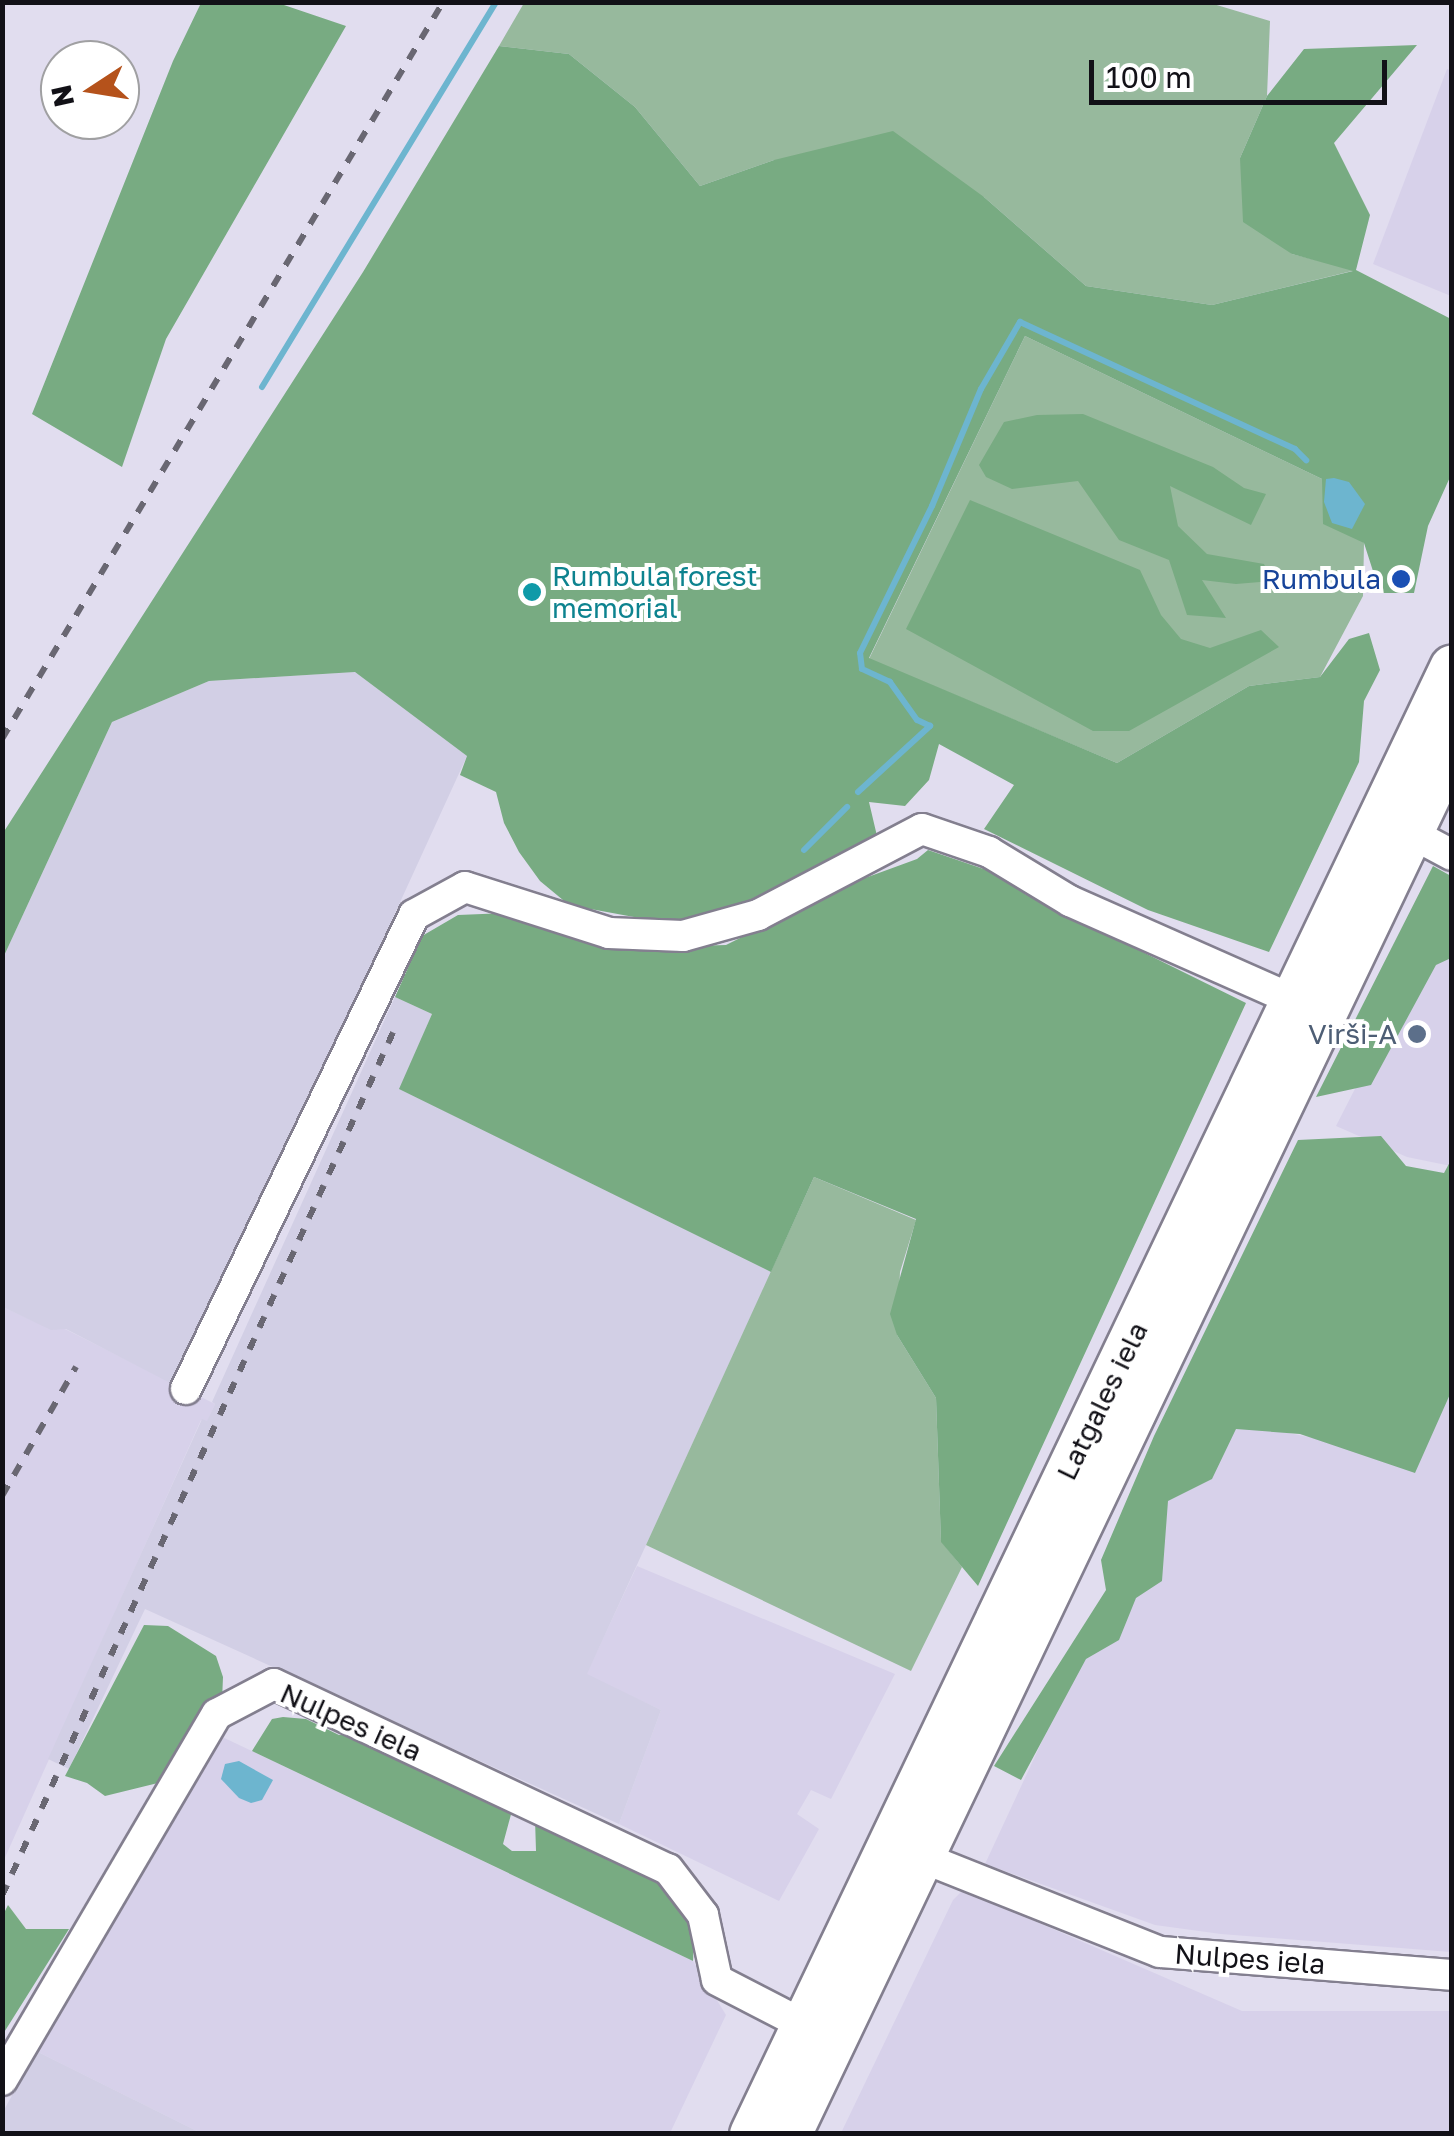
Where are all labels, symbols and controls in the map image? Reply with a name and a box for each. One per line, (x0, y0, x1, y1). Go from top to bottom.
north arrow (40, 40, 140, 140)
scale bar (1094, 40, 1392, 102)
text: 100 m (1106, 59, 1192, 95)
text: N (44, 82, 80, 110)
place label: Rumbula forest memorial (552, 559, 758, 625)
place label: Rumbula (1262, 562, 1381, 596)
marker: Rumbula (1390, 568, 1412, 590)
marker: Rumbula forest memorial (521, 581, 543, 603)
place label: Virši-A (1308, 1017, 1397, 1051)
marker: Virši-A (1406, 1023, 1428, 1045)
street label: Latgales iela (1049, 1317, 1155, 1485)
street label: Nulpes iela (275, 1676, 427, 1768)
street label: Nulpes iela (1174, 1937, 1326, 1981)

